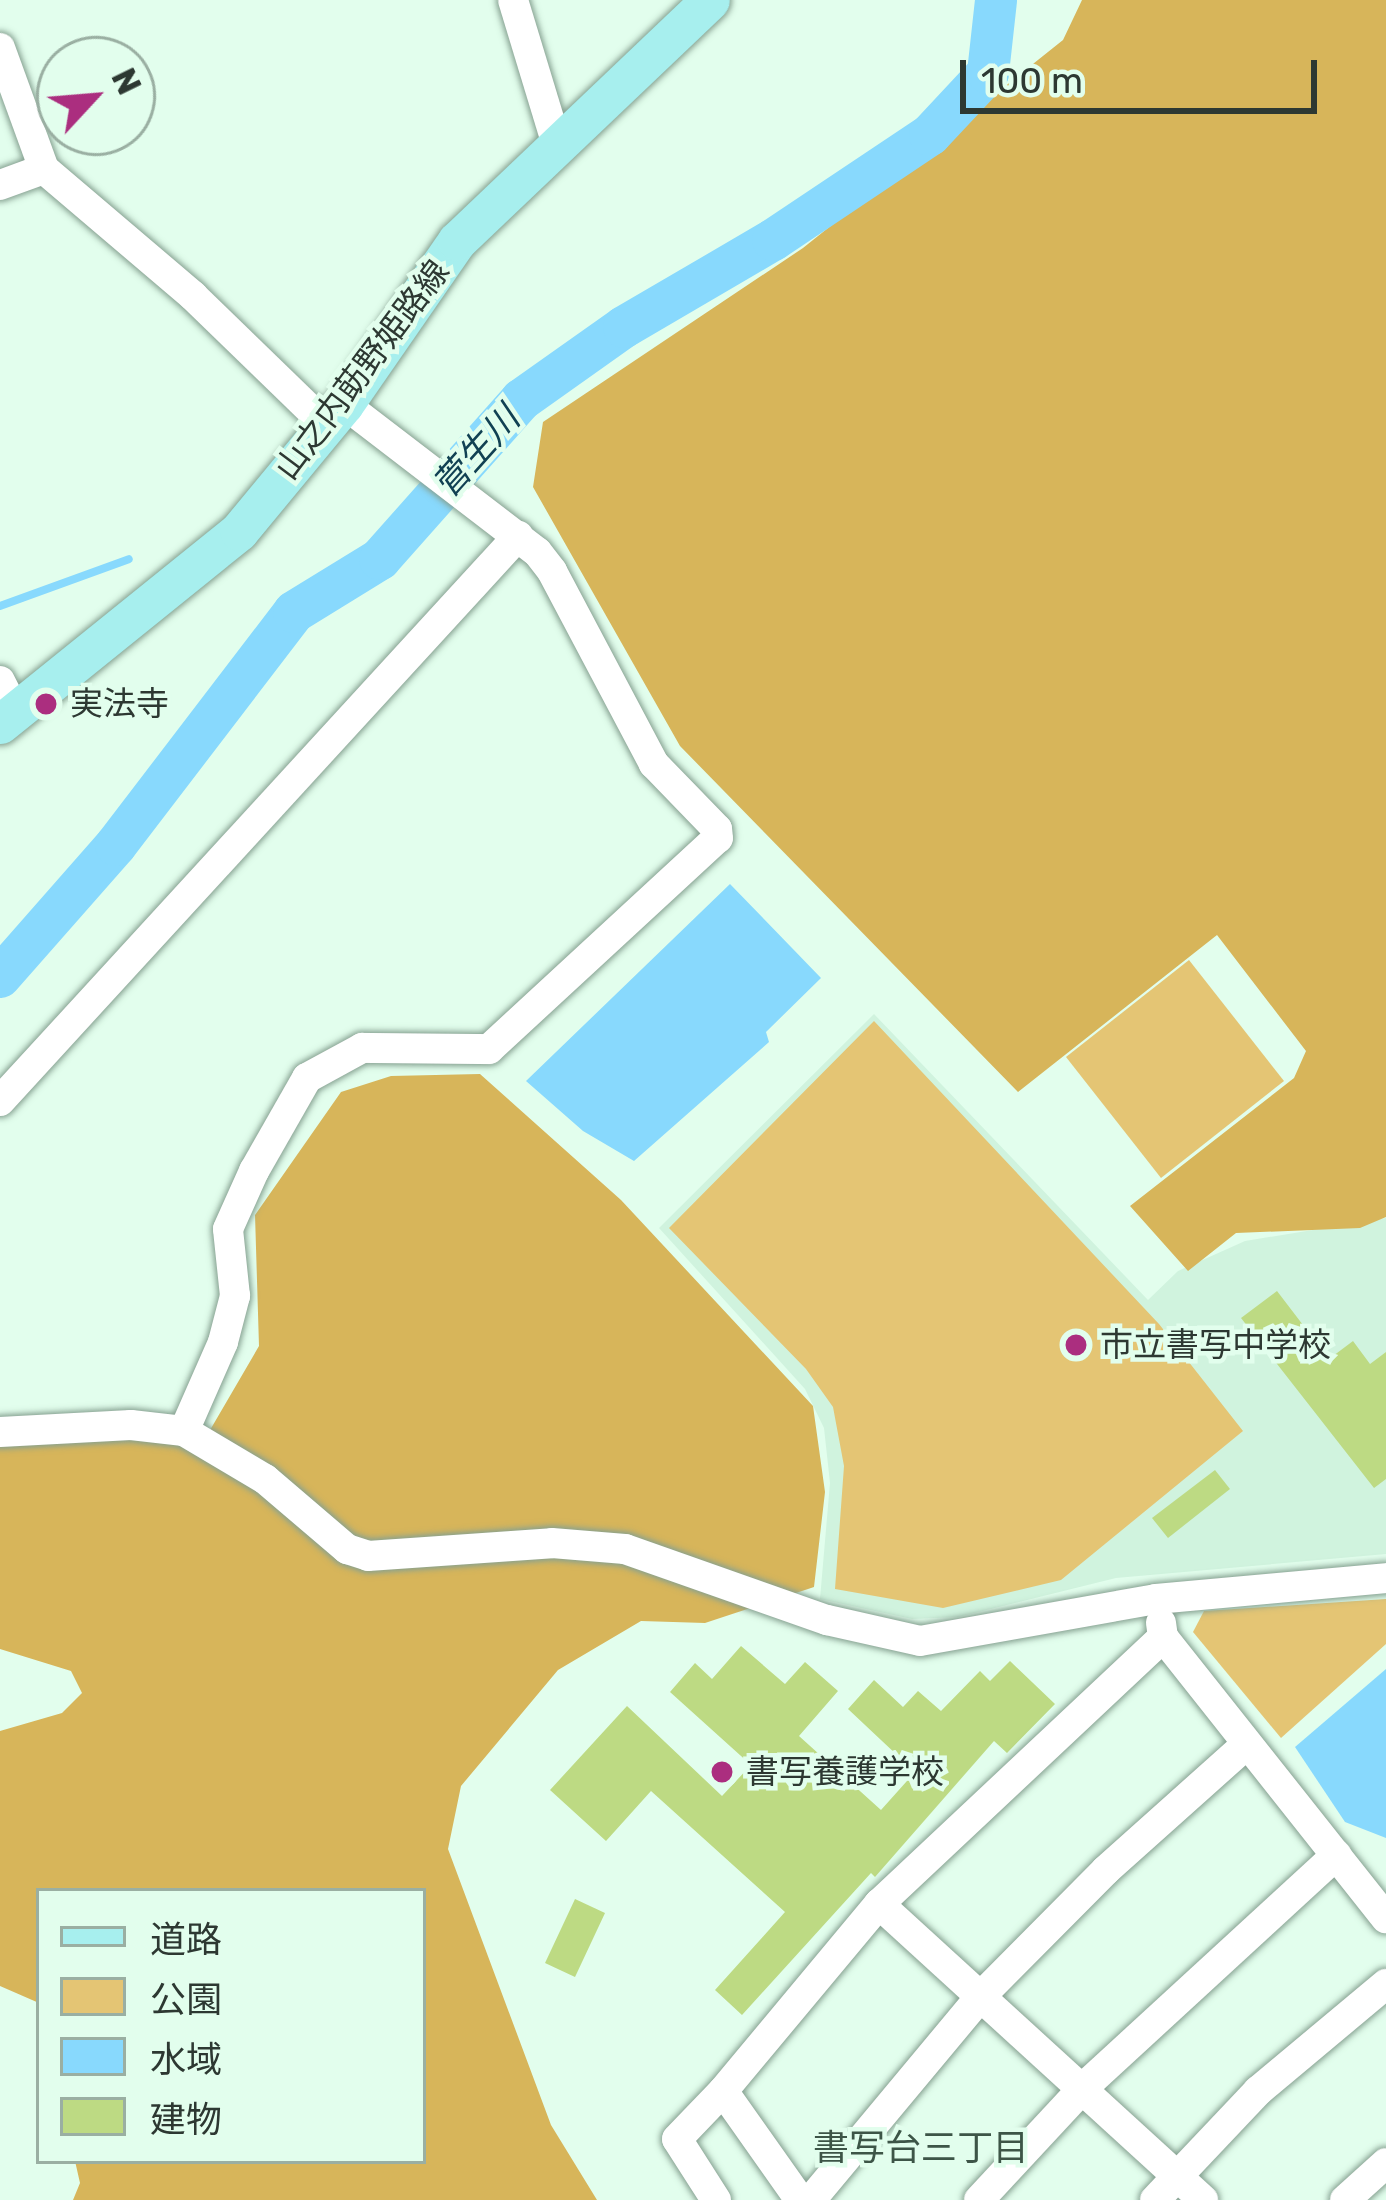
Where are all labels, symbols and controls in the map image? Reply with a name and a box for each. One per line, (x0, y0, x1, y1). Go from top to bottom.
north arrow (36, 36, 156, 156)
scale bar (966, 36, 1323, 110)
text: 100 m (981, 59, 1083, 102)
text: N (103, 62, 149, 101)
street label: 山之内莇野姫路線 (267, 253, 457, 487)
water label: 菅生川 (424, 397, 528, 507)
place label: 実法寺 (70, 684, 169, 724)
marker: 実法寺 (33, 691, 59, 717)
place label: 市立書写中学校 (1100, 1325, 1331, 1365)
marker: 市立書写中学校 (1063, 1332, 1089, 1358)
place label: 書写養護学校 (746, 1752, 944, 1792)
marker: 書写養護学校 (709, 1759, 735, 1785)
legend (36, 1888, 426, 2164)
text: 道路 (150, 1918, 222, 1961)
text: 公園 (150, 1978, 222, 2021)
text: 水域 (150, 2038, 222, 2081)
text: 建物 (150, 2098, 222, 2141)
district label: 書写台三丁目 (813, 2126, 1029, 2170)

